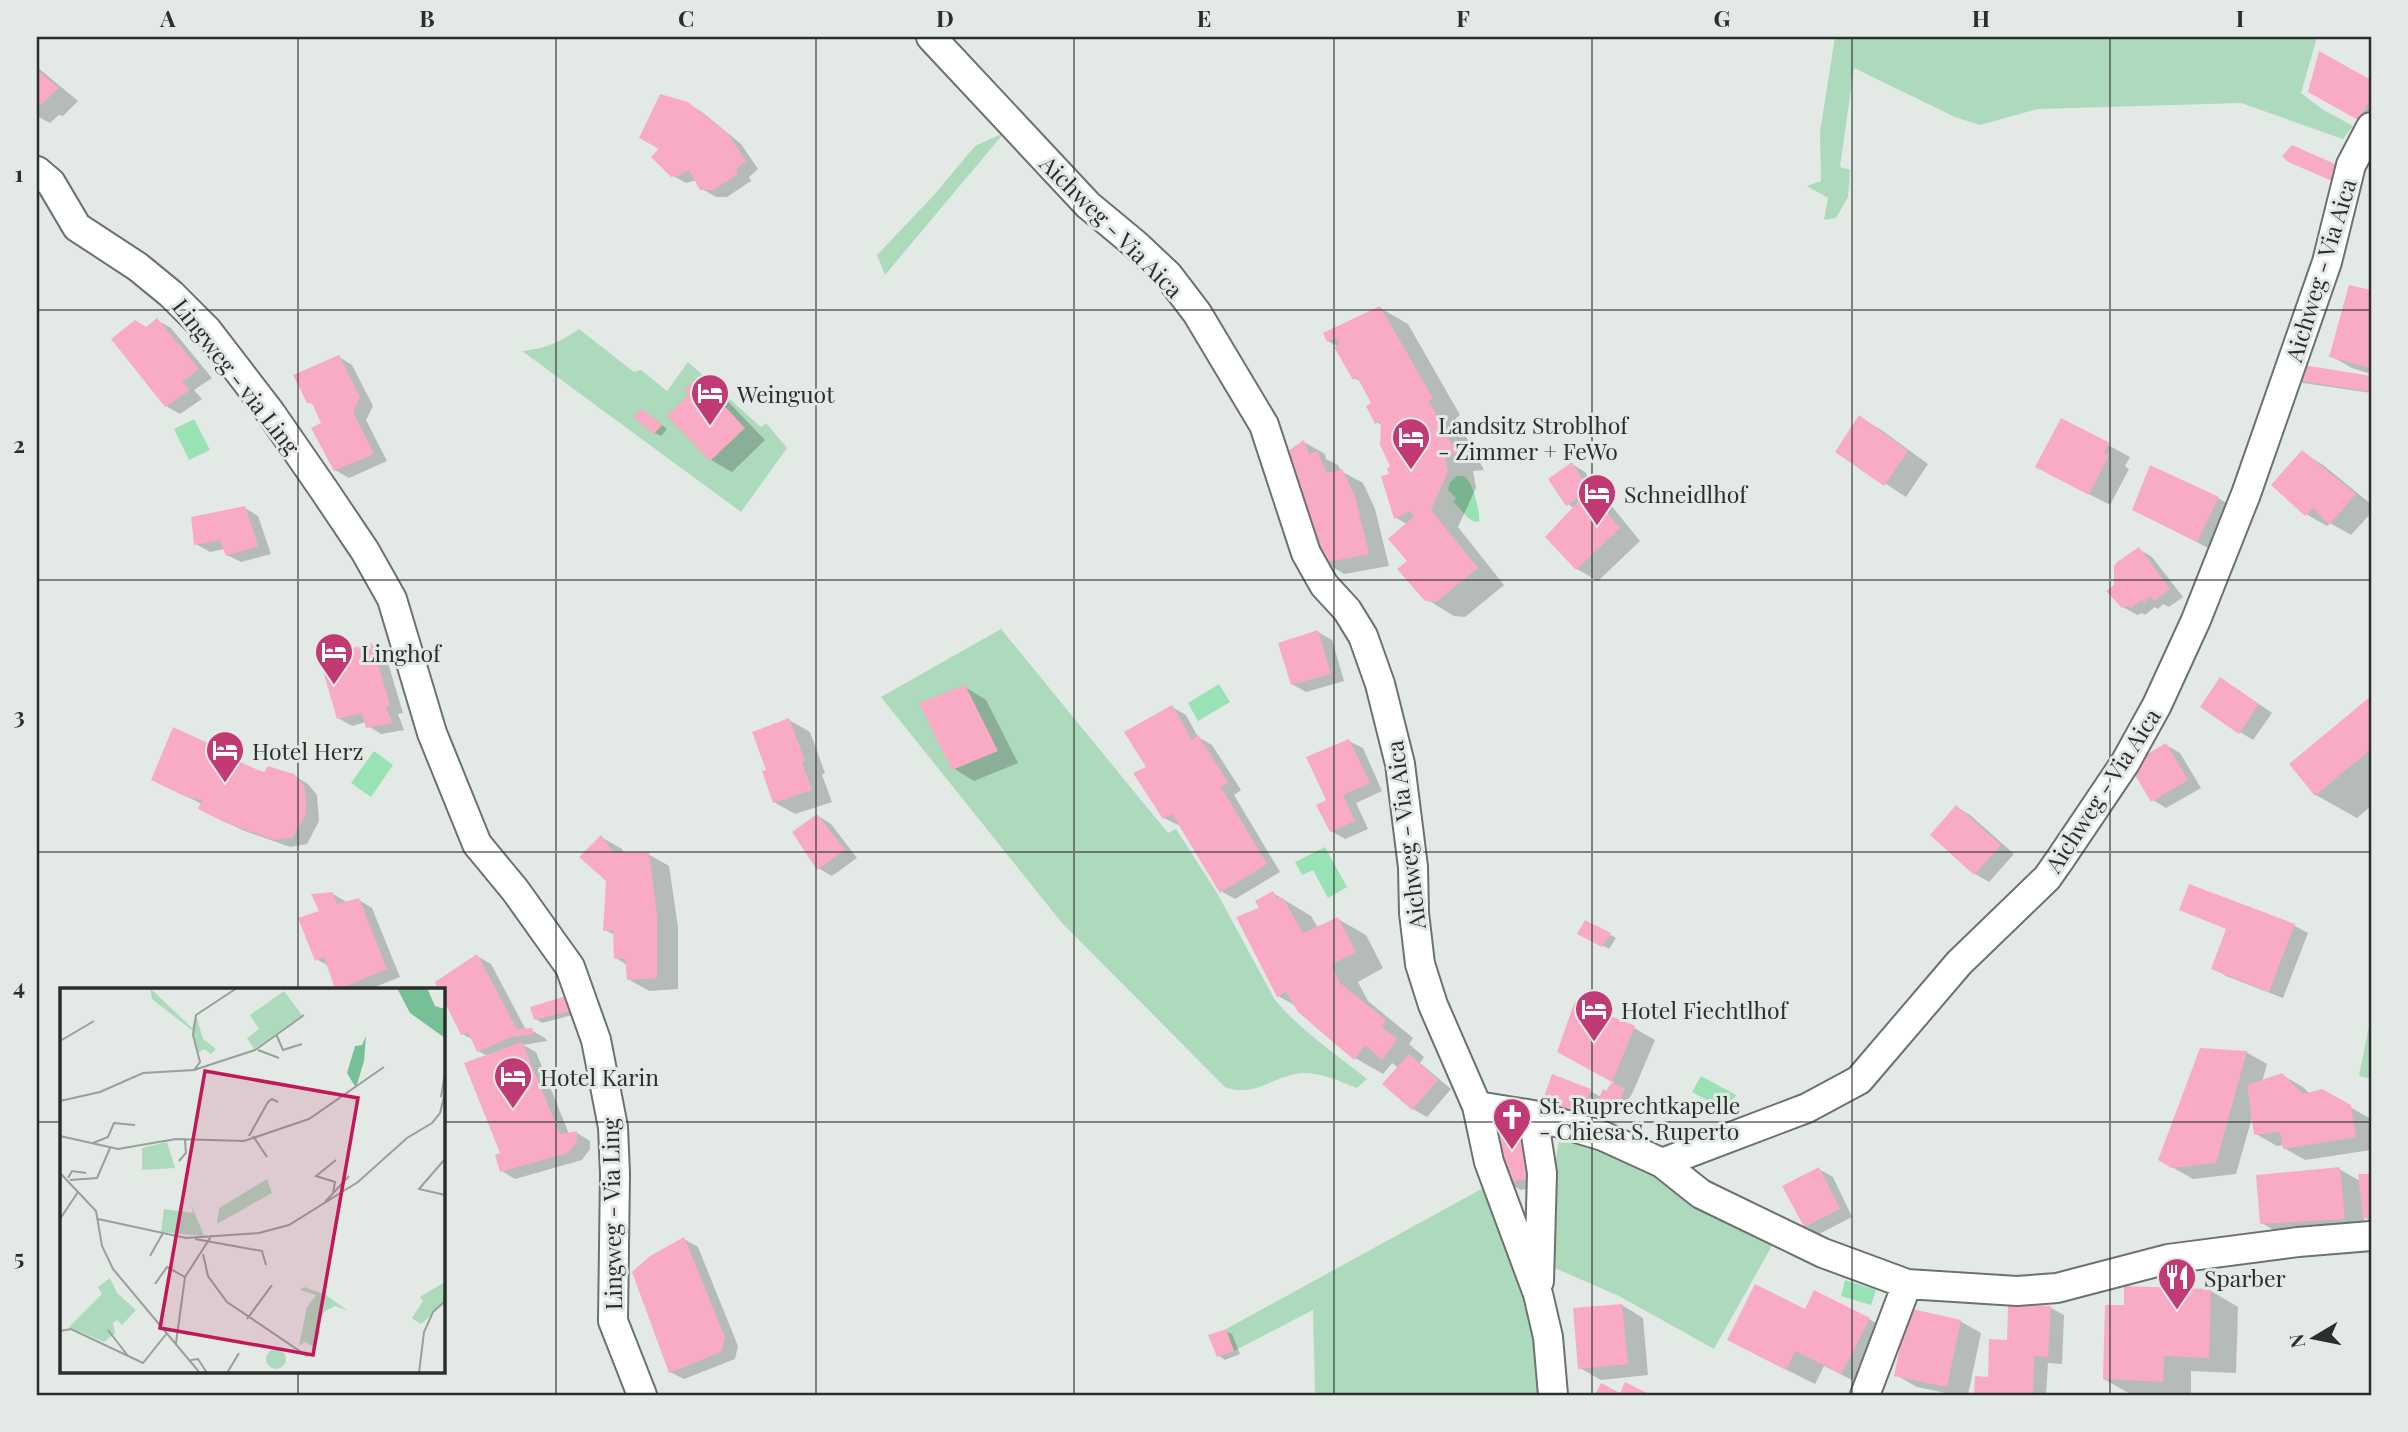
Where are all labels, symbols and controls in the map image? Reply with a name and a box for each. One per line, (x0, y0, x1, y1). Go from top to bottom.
text: A (159, 2, 176, 33)
text: B (419, 2, 435, 33)
text: C (678, 2, 694, 33)
text: D (936, 2, 954, 33)
text: E (1197, 2, 1211, 33)
text: F (1456, 2, 1470, 33)
text: G (1714, 2, 1731, 33)
text: H (1972, 2, 1990, 33)
text: I (2236, 2, 2244, 33)
street label: Aichweg - Via Aica (1033, 147, 1190, 304)
text: 1 (15, 157, 24, 188)
street label: Aichweg - Via Aica (2277, 174, 2363, 366)
street label: Lingweg - via Ling (166, 292, 308, 460)
hotel icon: Weinguot (689, 372, 731, 427)
place label: Weinguot (736, 378, 835, 409)
place label: Landsitz Stroblhof - Zimmer + FeWo (1438, 409, 1630, 466)
hotel icon: Landsitz Stroblhof - Zimmer + FeWo (1390, 416, 1432, 471)
text: 2 (13, 428, 25, 459)
hotel icon: Schneidlhof (1576, 472, 1618, 527)
place label: Schneidlhof (1624, 478, 1749, 509)
hotel icon: Linghof (313, 631, 355, 686)
place label: Linghof (361, 637, 443, 668)
text: 3 (13, 699, 25, 730)
street label: Aichweg - Via Aica (2037, 702, 2167, 879)
hotel icon: Hotel Herz (204, 729, 246, 784)
place label: Hotel Herz (252, 735, 364, 766)
street label: Aichweg - Via Aica (1378, 738, 1432, 932)
text: 4 (13, 970, 25, 1001)
inset map (60, 988, 444, 1372)
hotel icon: Hotel Fiechtlhof (1573, 988, 1615, 1043)
place label: Hotel Fiechtlhof (1621, 994, 1790, 1025)
hotel icon: Hotel Karin (492, 1055, 534, 1110)
place label: Hotel Karin (540, 1061, 659, 1092)
place label: St. Ruprechtkapelle - Chiesa S. Ruperto (1539, 1089, 1740, 1146)
church icon: St. Ruprechtkapelle - Chiesa S. Ruperto (1491, 1096, 1533, 1151)
street label: Lingweg - Via Ling (594, 1117, 628, 1311)
text: 5 (14, 1241, 24, 1272)
restaurant icon: Sparber (2156, 1256, 2198, 1311)
place label: Sparber (2204, 1262, 2286, 1293)
north arrow (2278, 1302, 2348, 1372)
text: N (2282, 1332, 2310, 1350)

